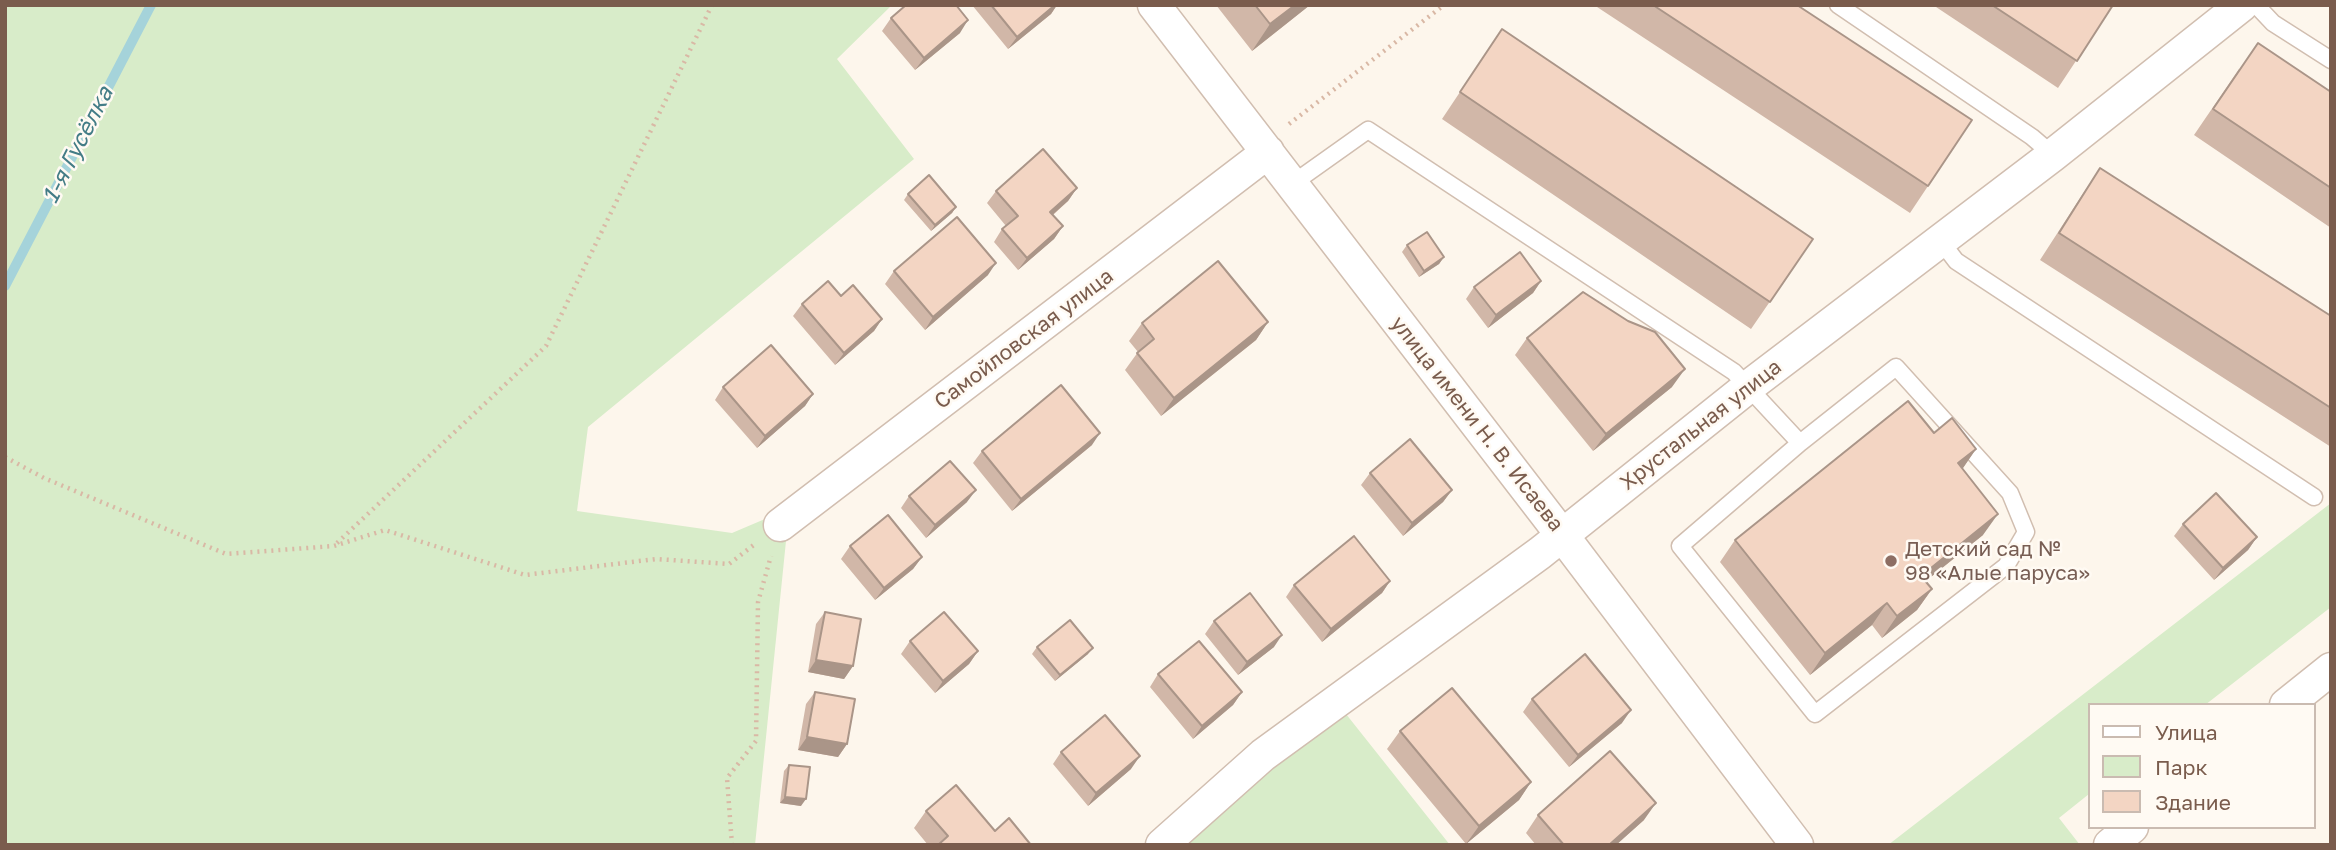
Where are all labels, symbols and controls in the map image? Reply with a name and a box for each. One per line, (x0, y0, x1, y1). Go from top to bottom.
water label: 1-я Гусёлка (37, 82, 119, 208)
street label: Самойловская улица (930, 264, 1118, 414)
street label: улица имени Н. В. Исаева (1385, 311, 1569, 537)
street label: Хрустальная улица (1615, 354, 1787, 496)
place label: Детский сад № 98 «Алые паруса» (1905, 536, 2090, 586)
marker: Детский сад № 98 «Алые паруса» (1883, 553, 1899, 569)
legend (2088, 703, 2315, 829)
text: Улица (2155, 719, 2218, 745)
text: Парк (2155, 754, 2208, 780)
text: Здание (2155, 789, 2231, 815)

